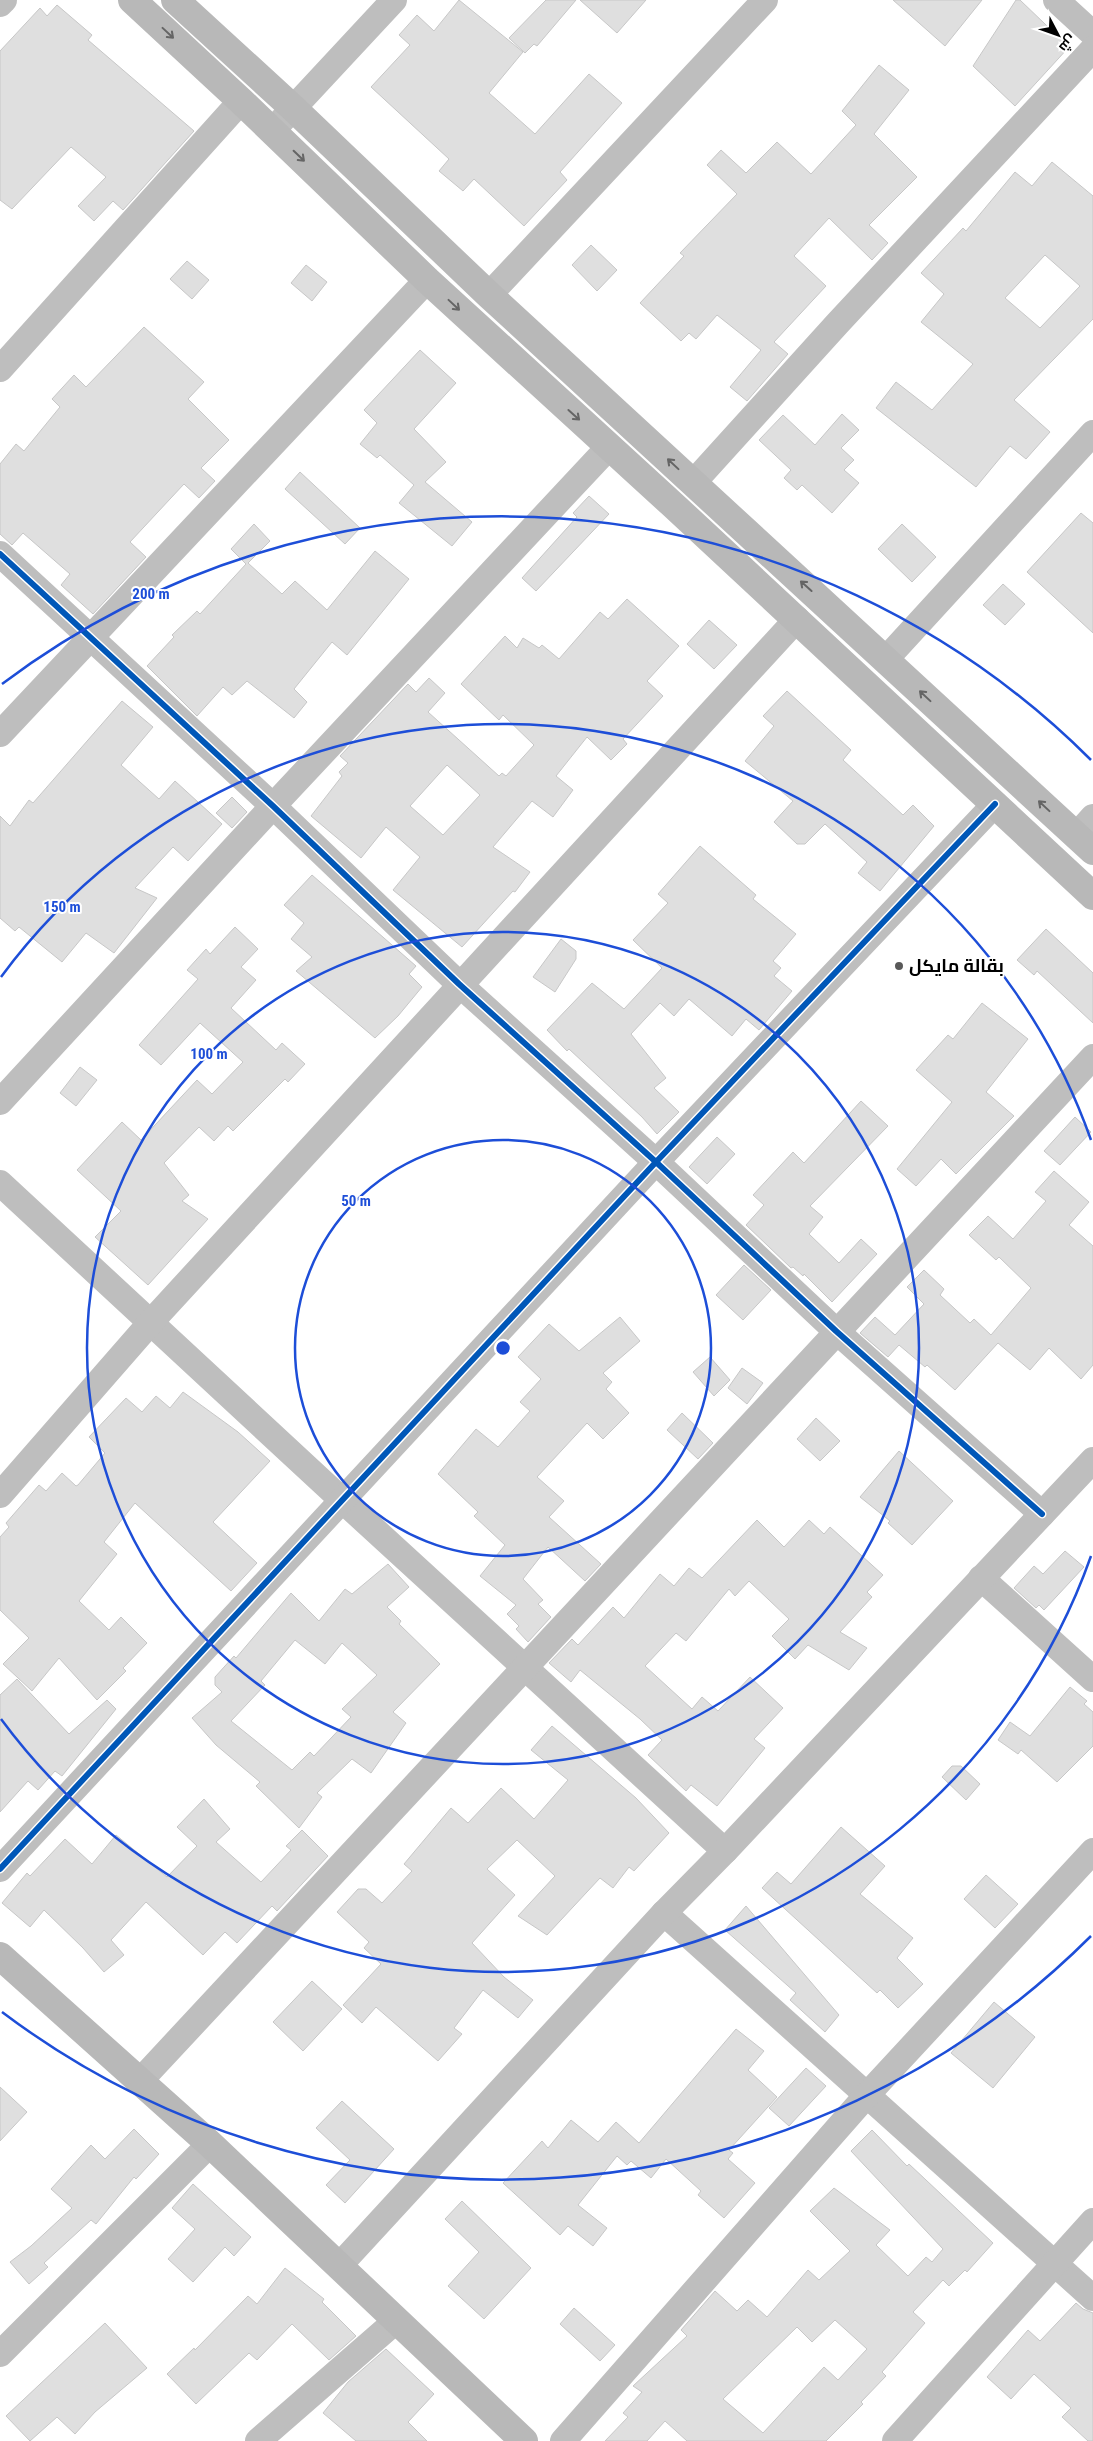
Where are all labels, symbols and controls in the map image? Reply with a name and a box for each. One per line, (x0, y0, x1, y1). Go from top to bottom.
north arrow (1033, 10, 1083, 60)
one-way arrow (161, 27, 174, 39)
text: ش (1055, 31, 1080, 56)
one-way arrow (292, 150, 305, 162)
one-way arrow (448, 299, 461, 311)
one-way arrow (567, 409, 580, 421)
one-way arrow (666, 458, 679, 470)
one-way arrow (799, 580, 812, 592)
text: 200 m (132, 585, 170, 603)
one-way arrow (919, 690, 932, 702)
one-way arrow (1038, 800, 1051, 812)
text: 150 m (43, 898, 81, 916)
place label: بقالة مايكل (909, 955, 1004, 977)
marker: بقالة مايكل (893, 960, 905, 972)
text: 100 m (190, 1045, 228, 1063)
text: 50 m (341, 1192, 371, 1210)
centre of rings (494, 1339, 512, 1357)

